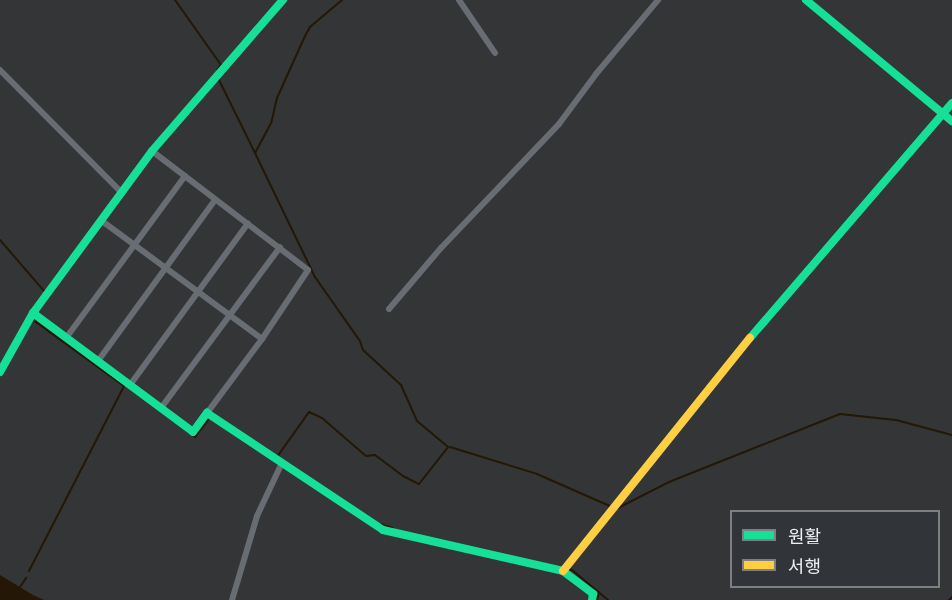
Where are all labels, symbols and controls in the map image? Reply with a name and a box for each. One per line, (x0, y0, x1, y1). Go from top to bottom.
legend (730, 510, 940, 588)
text: 원활 (788, 526, 821, 547)
text: 서행 (788, 556, 821, 577)

